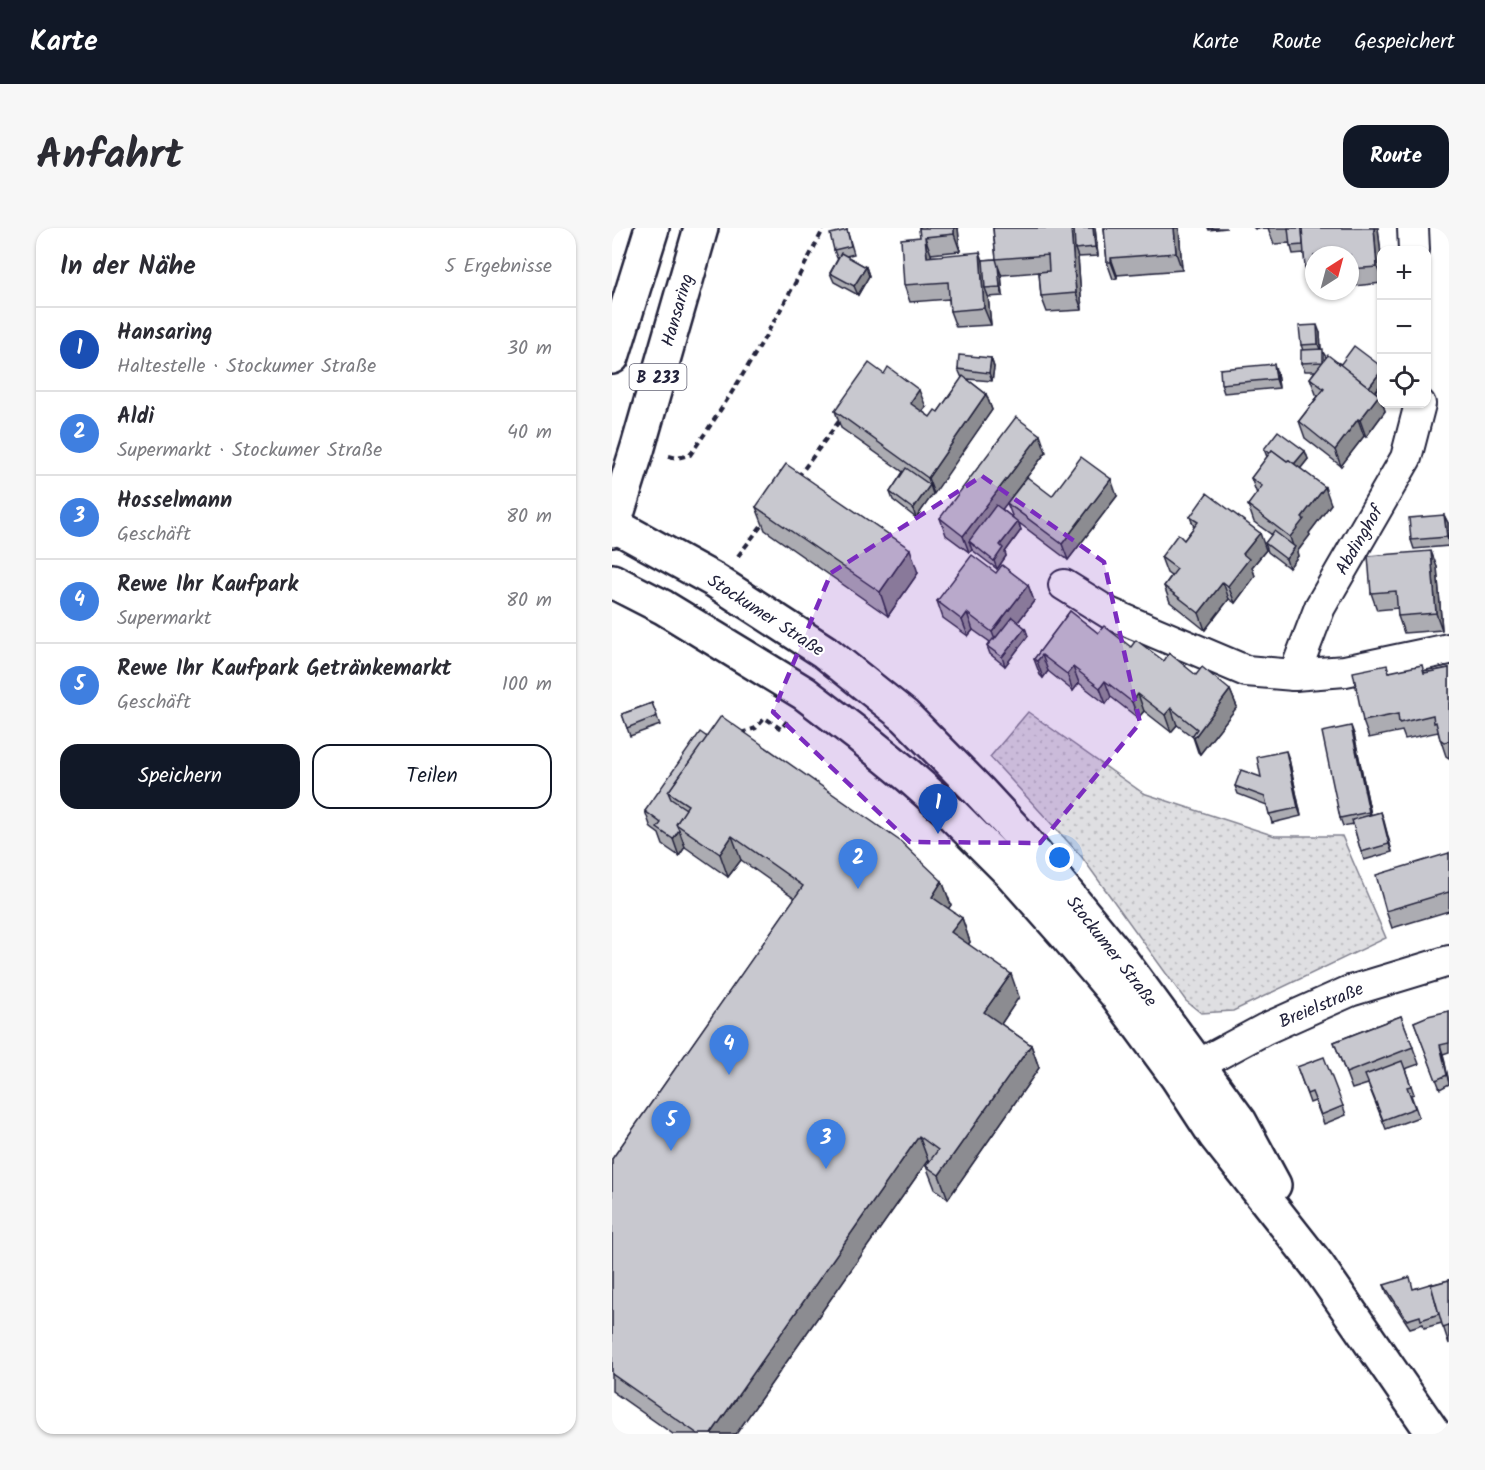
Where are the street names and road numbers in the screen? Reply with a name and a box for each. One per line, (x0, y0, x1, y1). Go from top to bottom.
street label: Hansaring (654, 271, 703, 350)
road number: B 233 (630, 364, 686, 390)
street label: Abdinghof (1329, 498, 1393, 581)
street label: Stockumer Straße (701, 567, 830, 665)
street label: Stockumer Straße (1058, 890, 1164, 1014)
street label: Breielstraße (1275, 975, 1369, 1037)

